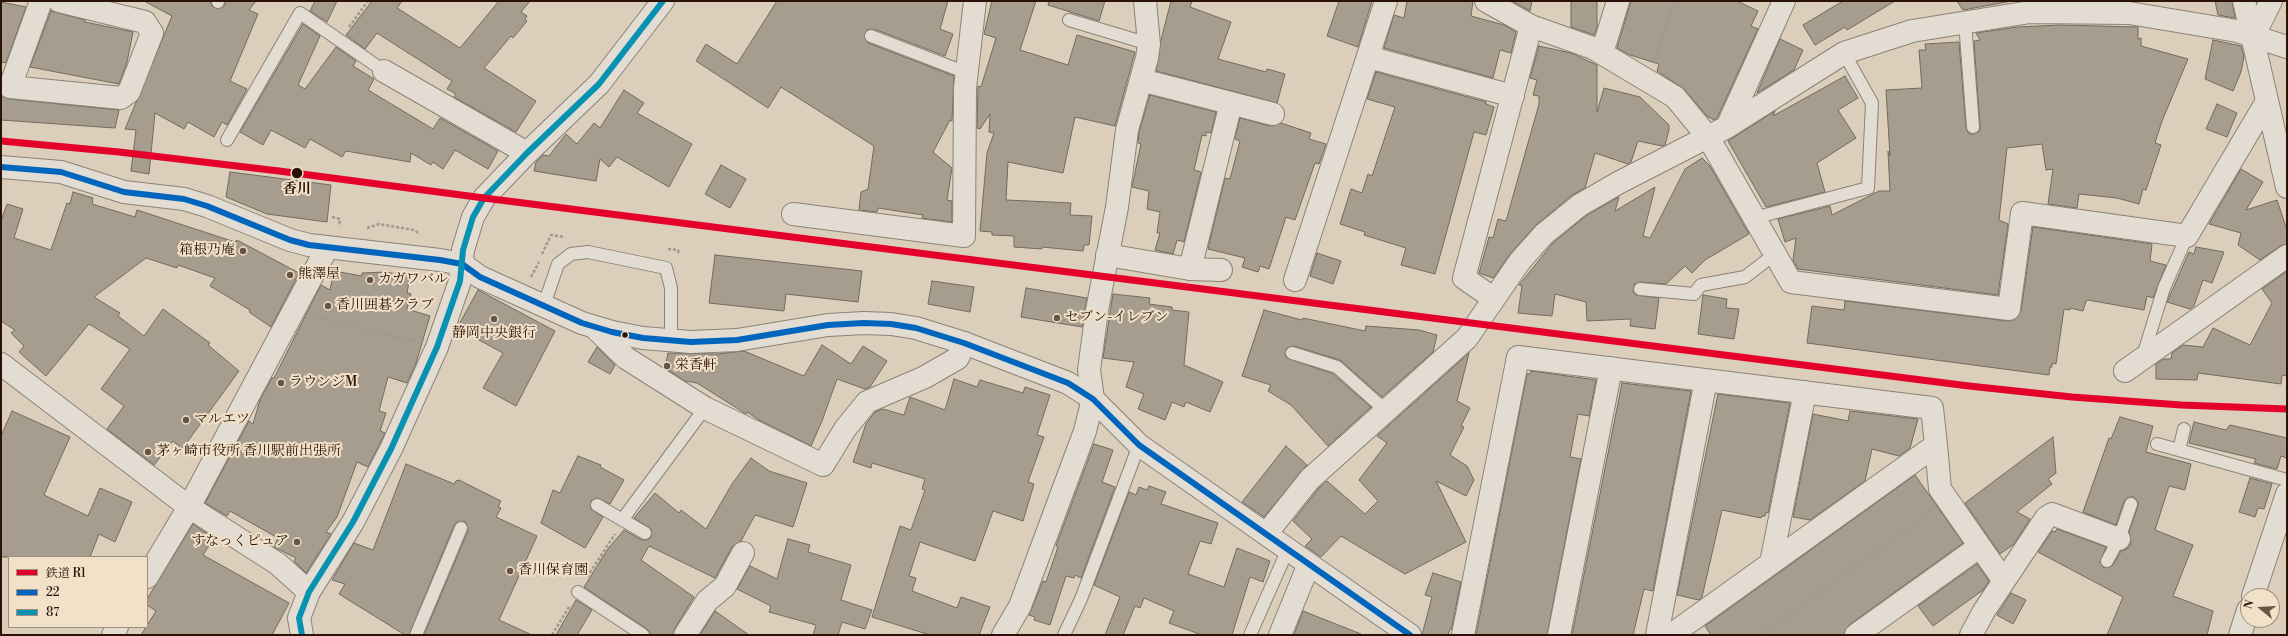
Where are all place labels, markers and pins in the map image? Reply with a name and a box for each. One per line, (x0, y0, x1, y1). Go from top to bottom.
marker: 香川 (290, 166, 304, 180)
place label: 香川 (283, 182, 311, 198)
place label: 箱根乃庵 (179, 243, 235, 259)
marker: 箱根乃庵 (238, 246, 248, 256)
place label: 熊澤屋 (298, 267, 340, 283)
marker: 熊澤屋 (285, 270, 295, 280)
place label: カガワバル (378, 272, 448, 288)
marker: カガワバル (365, 275, 375, 285)
place label: 香川囲碁クラブ (336, 298, 434, 314)
marker: 香川囲碁クラブ (323, 301, 333, 311)
place label: セブン-イレブン (1065, 310, 1169, 326)
marker: セブン-イレブン (1052, 313, 1062, 323)
marker: 静岡中央銀行 (489, 314, 499, 324)
place label: 静岡中央銀行 (452, 326, 536, 342)
unlabelled marker (620, 330, 630, 340)
place label: 栄香軒 (675, 358, 717, 374)
marker: 栄香軒 (662, 361, 672, 371)
place label: ラウンジM (289, 375, 357, 391)
marker: ラウンジM (276, 378, 286, 388)
place label: マルエツ (194, 412, 250, 428)
marker: マルエツ (181, 415, 191, 425)
place label: 茅ヶ崎市役所 香川駅前出張所 (156, 444, 341, 460)
marker: 茅ヶ崎市役所 香川駅前出張所 (143, 447, 153, 457)
place label: すなっくピュア (191, 534, 289, 550)
marker: すなっくピュア (292, 537, 302, 547)
place label: 香川保育園 (518, 563, 588, 579)
marker: 香川保育園 (505, 566, 515, 576)

